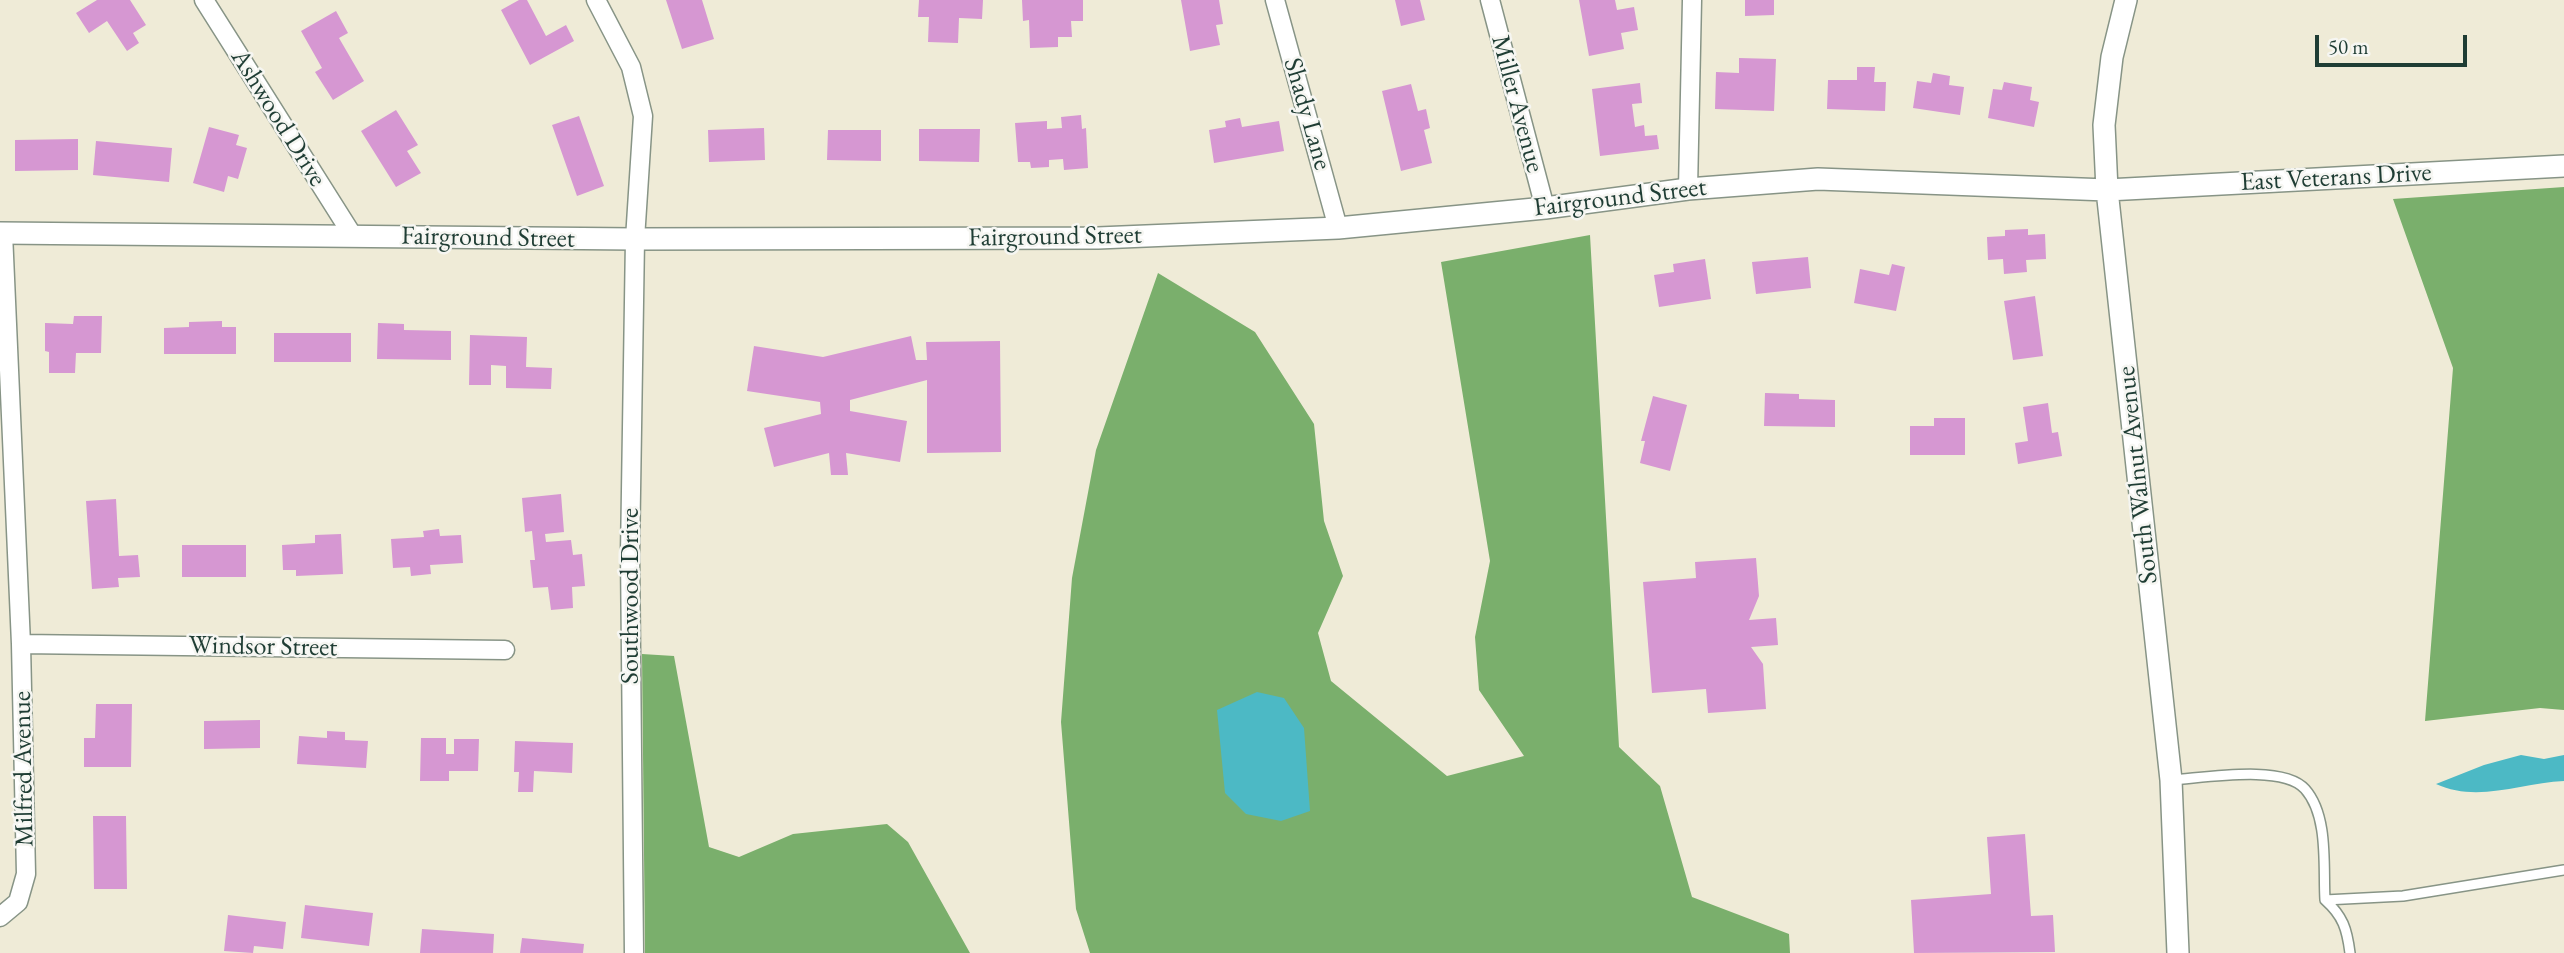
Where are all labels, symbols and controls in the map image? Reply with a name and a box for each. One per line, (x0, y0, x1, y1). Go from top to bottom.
scale bar (2319, 21, 2471, 65)
street label: Miller Avenue (1484, 32, 1550, 176)
text: 50 m (2328, 33, 2369, 60)
street label: Ashwood Drive (223, 44, 333, 192)
street label: Shady Lane (1276, 54, 1338, 174)
street label: East Veterans Drive (2240, 157, 2432, 199)
street label: Fairground Street (1532, 172, 1708, 224)
street label: Fairground Street (968, 220, 1142, 254)
street label: Fairground Street (401, 221, 575, 255)
street label: South Walnut Avenue (2111, 365, 2165, 585)
street label: Southwood Drive (615, 508, 647, 684)
street label: Windsor Street (188, 630, 338, 664)
street label: Milfred Avenue (7, 691, 41, 847)

